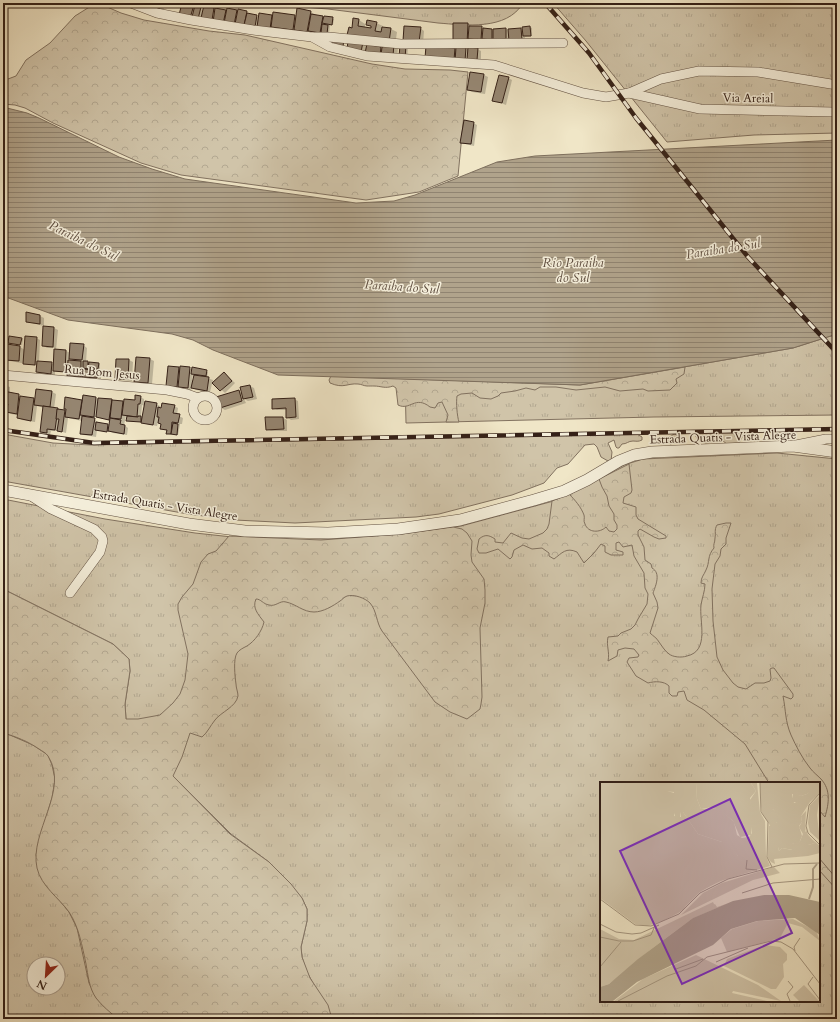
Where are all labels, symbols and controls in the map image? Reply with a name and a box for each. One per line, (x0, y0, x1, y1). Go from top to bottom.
street label: Via Areial (723, 90, 773, 106)
water label: Paraiba do Sul (46, 216, 122, 266)
water label: Paraiba do Sul (685, 234, 762, 264)
water label: Rio Paraiba do Sul (543, 254, 604, 287)
water label: Paraiba do Sul (364, 275, 440, 299)
street label: Rua Bom Jesus (64, 361, 140, 383)
street label: Estrada Quatis - Vista Alegre (649, 426, 797, 448)
street label: Estrada Quatis - Vista Alegre (91, 486, 239, 524)
inset map (600, 782, 820, 1002)
north arrow (26, 956, 66, 996)
text: N (34, 976, 49, 993)

